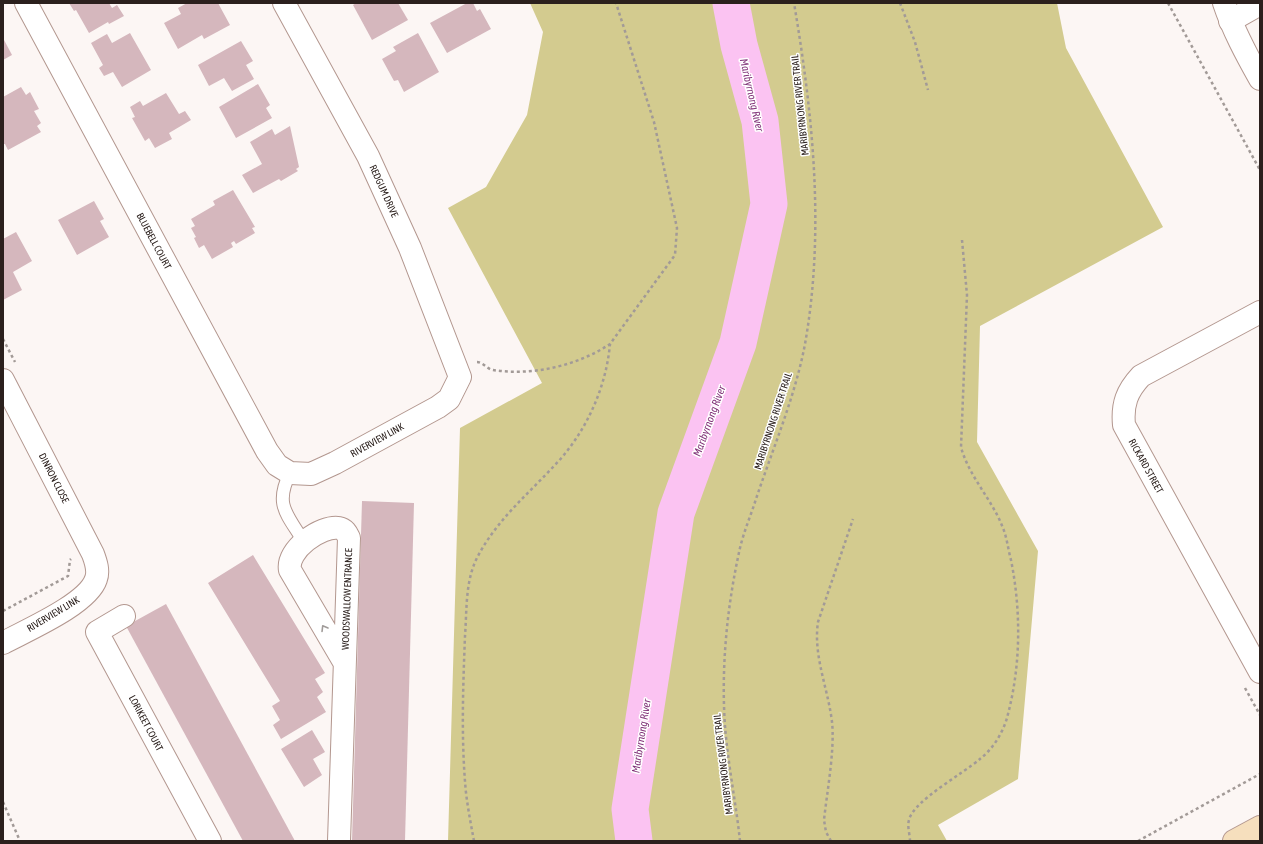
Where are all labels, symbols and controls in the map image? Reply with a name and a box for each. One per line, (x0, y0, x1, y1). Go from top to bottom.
street label: MARIBYRNONG RIVER TRAIL (789, 54, 811, 156)
water label: Maribyrnong River (738, 57, 766, 133)
street label: REDGUM DRIVE (367, 163, 401, 220)
street label: BLUEBELL COURT (135, 211, 174, 272)
street label: MARIBYRNONG RIVER TRAIL (752, 371, 794, 471)
water label: Maribyrnong River (691, 383, 728, 458)
street label: RIVERVIEW LINK (348, 421, 406, 459)
street label: RICKARD STREET (1127, 437, 1166, 496)
street label: DINRON CLOSE (37, 451, 72, 505)
street label: WOODSWALLOW ENTRANCE (340, 547, 354, 650)
street label: RIVERVIEW LINK (25, 594, 81, 634)
one-way arrow (322, 625, 329, 632)
street label: LORIKEET COURT (127, 693, 166, 753)
water label: Maribyrnong River (629, 698, 653, 774)
street label: MARIBYRNONG RIVER TRAIL (711, 713, 735, 815)

